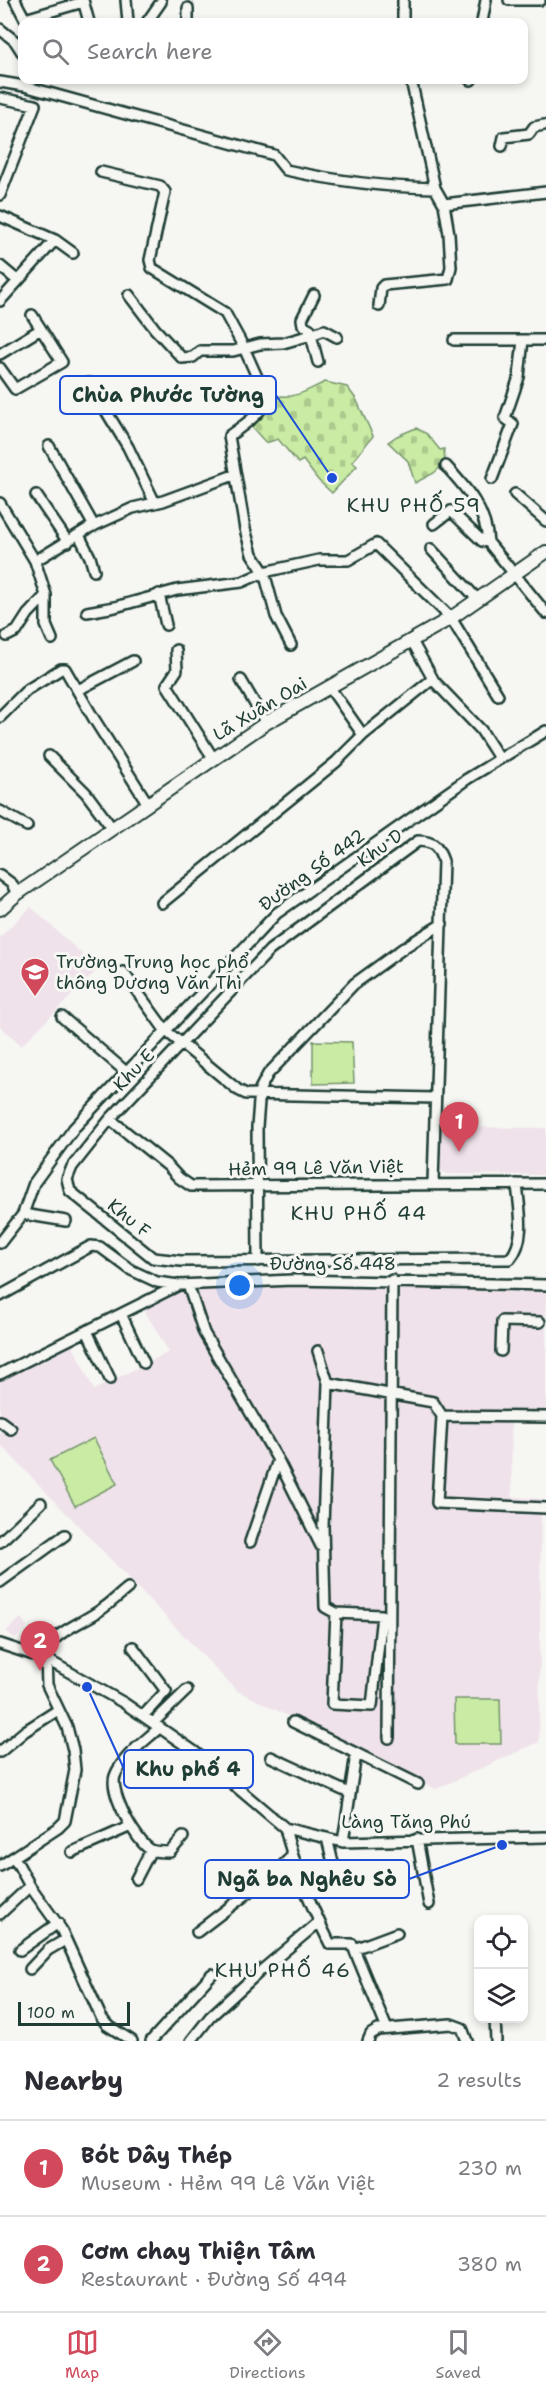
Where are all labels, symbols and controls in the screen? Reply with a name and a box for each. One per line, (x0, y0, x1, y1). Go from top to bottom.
search box (18, 18, 528, 84)
icon: search (39, 35, 72, 68)
text: Search here (87, 37, 213, 66)
callout: Chùa Phước Tường (60, 376, 276, 414)
text: Chùa Phước Tường (72, 382, 264, 408)
district label: KHU PHỐ 59 (347, 490, 481, 518)
street label: Lã Xuân Oai (209, 671, 311, 747)
street label: Đường Số 442 (254, 823, 370, 917)
street label: Khu D (352, 823, 408, 873)
place label: Trường Trung học phổ thông Dương Văn Thì (56, 950, 249, 995)
school or university icon: Trường Trung học phổ thông Dương Văn Thì (19, 956, 51, 998)
street label: Khu E (108, 1044, 160, 1096)
pin: 1 (440, 1102, 478, 1152)
street label: Hẻm 99 Lê Văn Việt (228, 1154, 404, 1182)
street label: Khu F (102, 1193, 156, 1243)
district label: KHU PHỐ 44 (290, 1198, 428, 1226)
street label: Đường Số 448 (270, 1252, 396, 1276)
your location (225, 1271, 254, 1300)
pin: 2 (20, 1622, 60, 1671)
callout: Khu phố 4 (124, 1750, 253, 1788)
text: Khu phố 4 (135, 1756, 241, 1782)
street label: Làng Tăng Phú (341, 1810, 471, 1834)
callout: Ngã ba Nghêu Sò (205, 1860, 409, 1898)
text: Ngã ba Nghêu Sò (217, 1866, 397, 1892)
map controls (474, 1915, 528, 2023)
button: locate (474, 1915, 528, 1969)
district label: KHU PHỐ 46 (214, 1955, 352, 1983)
button: layers (474, 1969, 528, 2023)
scale bar (18, 1999, 130, 2026)
text: 100 m (27, 2002, 75, 2023)
text: Nearby (24, 2063, 123, 2098)
text: 2 results (436, 2067, 522, 2093)
text: Bót Dây Thép (81, 2141, 232, 2170)
text: 1 (39, 2155, 48, 2181)
text: 230 m (457, 2155, 522, 2181)
text: Museum · Hẻm 99 Lê Văn Việt (81, 2170, 375, 2196)
text: Cơm chay Thiện Tâm (81, 2237, 316, 2266)
text: 2 (37, 2251, 51, 2277)
text: 380 m (457, 2251, 522, 2277)
text: Restaurant · Đường Số 494 (81, 2266, 347, 2292)
tab: Map (65, 2326, 99, 2383)
tab: Directions (229, 2326, 306, 2383)
tab: Saved (436, 2326, 481, 2383)

